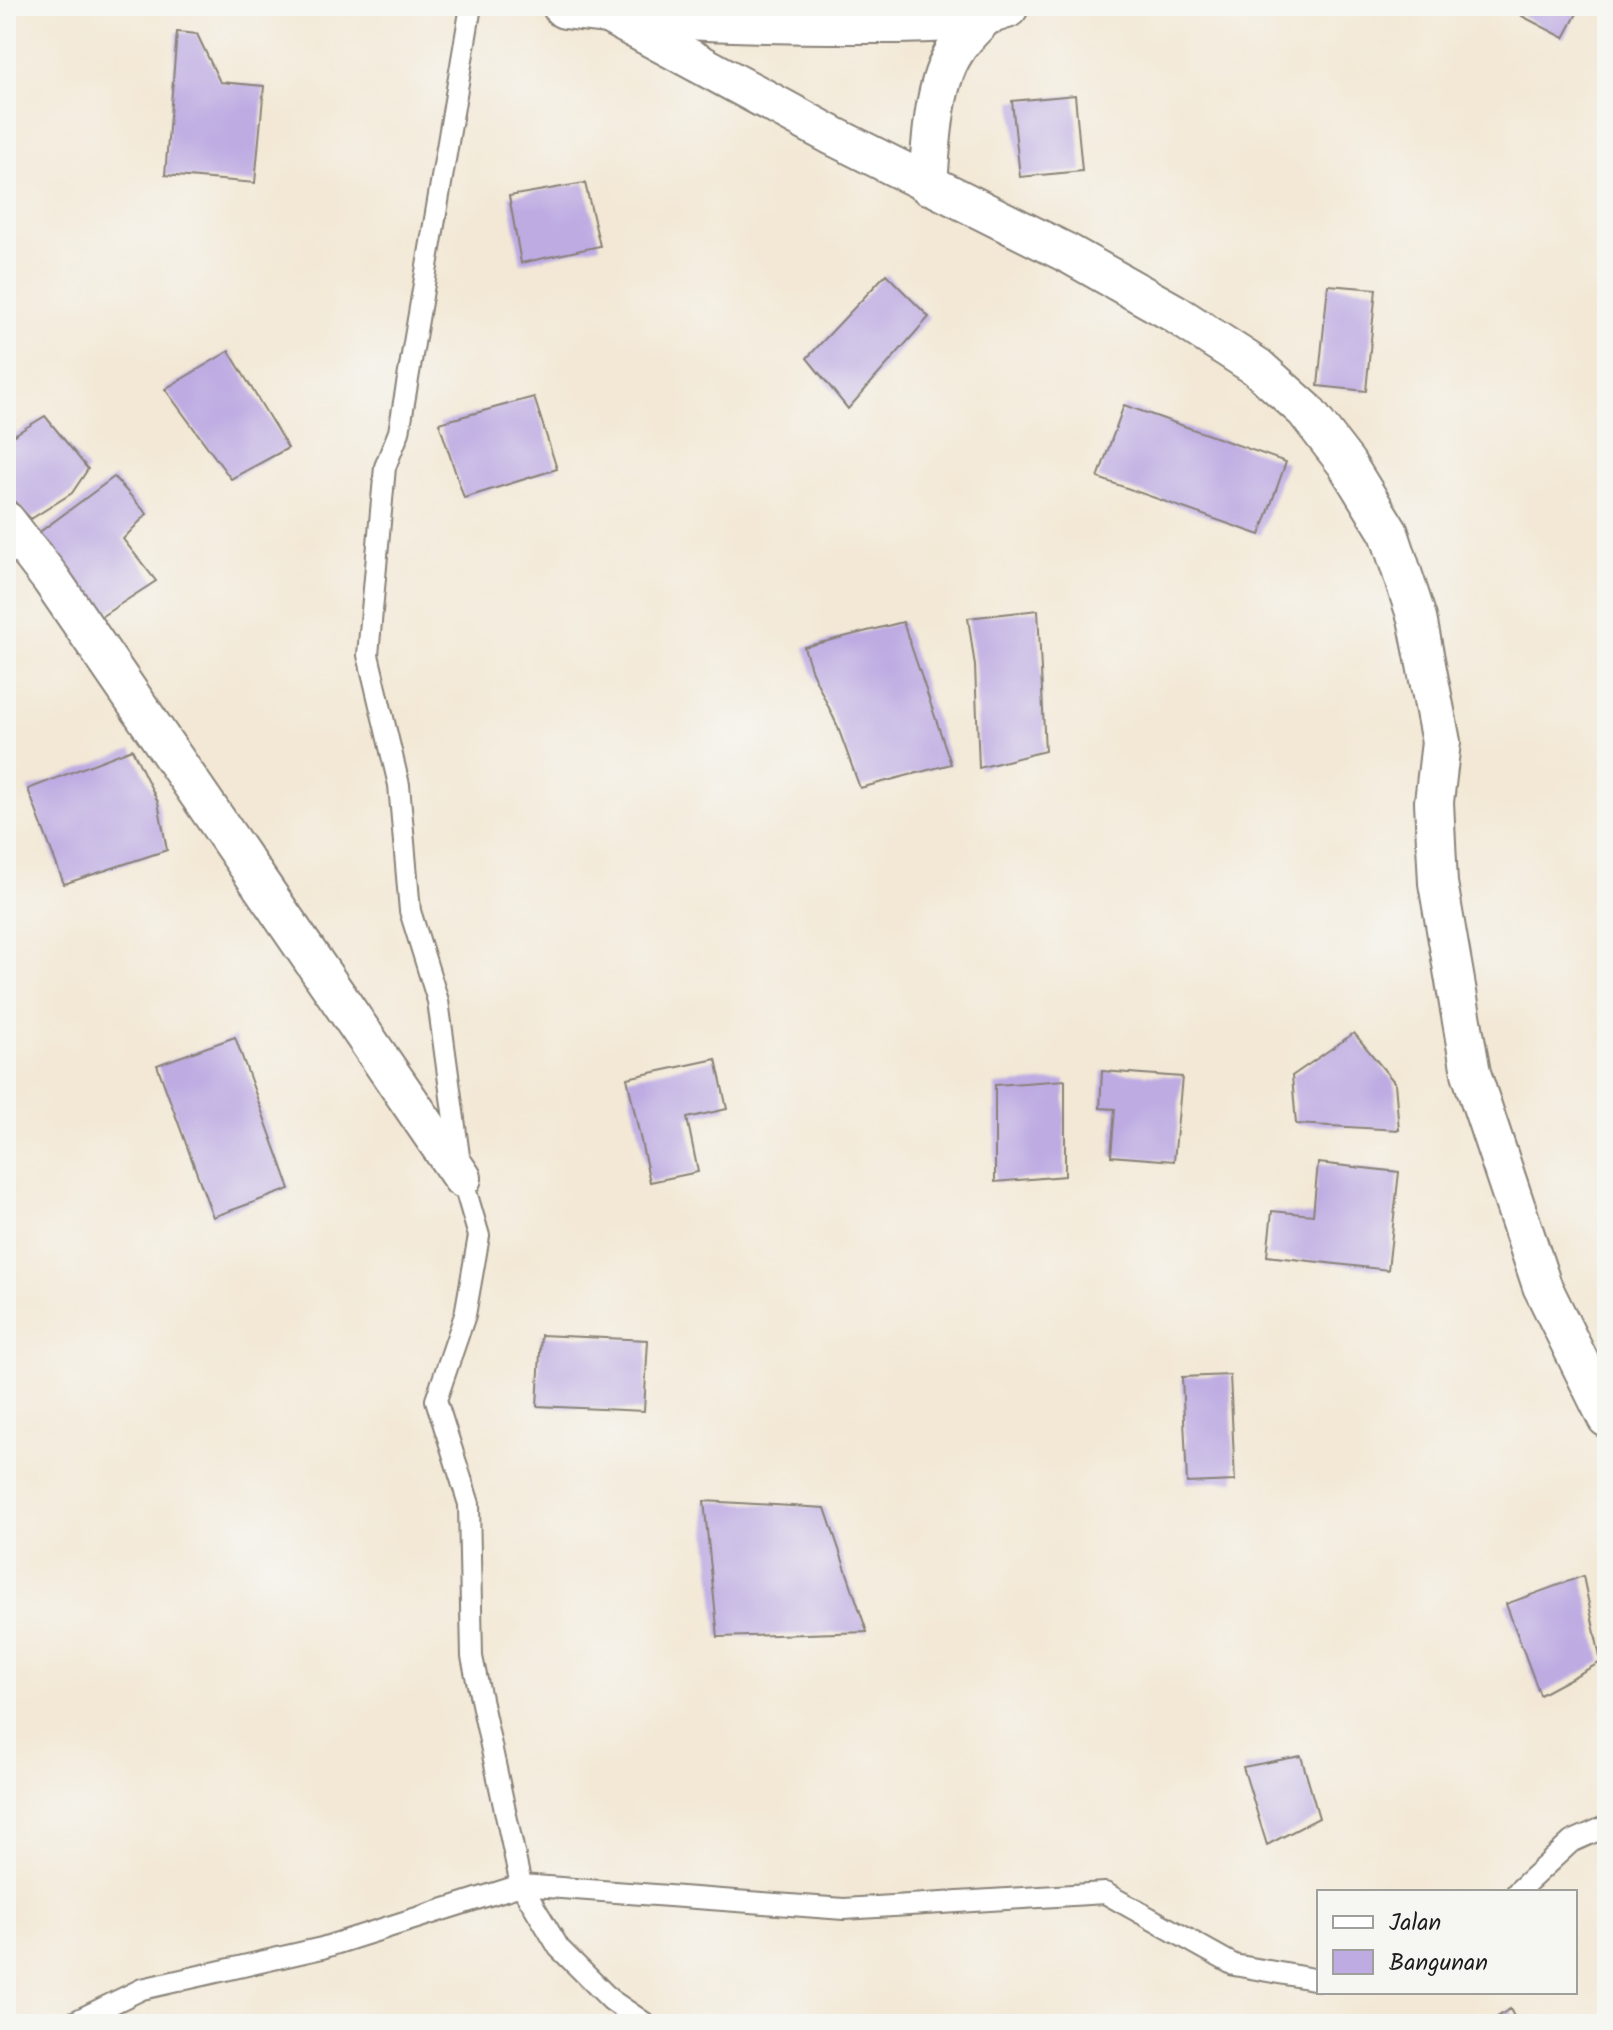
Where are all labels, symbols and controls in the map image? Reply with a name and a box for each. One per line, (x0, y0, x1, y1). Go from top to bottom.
legend (1317, 1890, 1577, 1994)
text: Jalan (1389, 1904, 1441, 1943)
text: Bangunan (1389, 1944, 1488, 1983)

